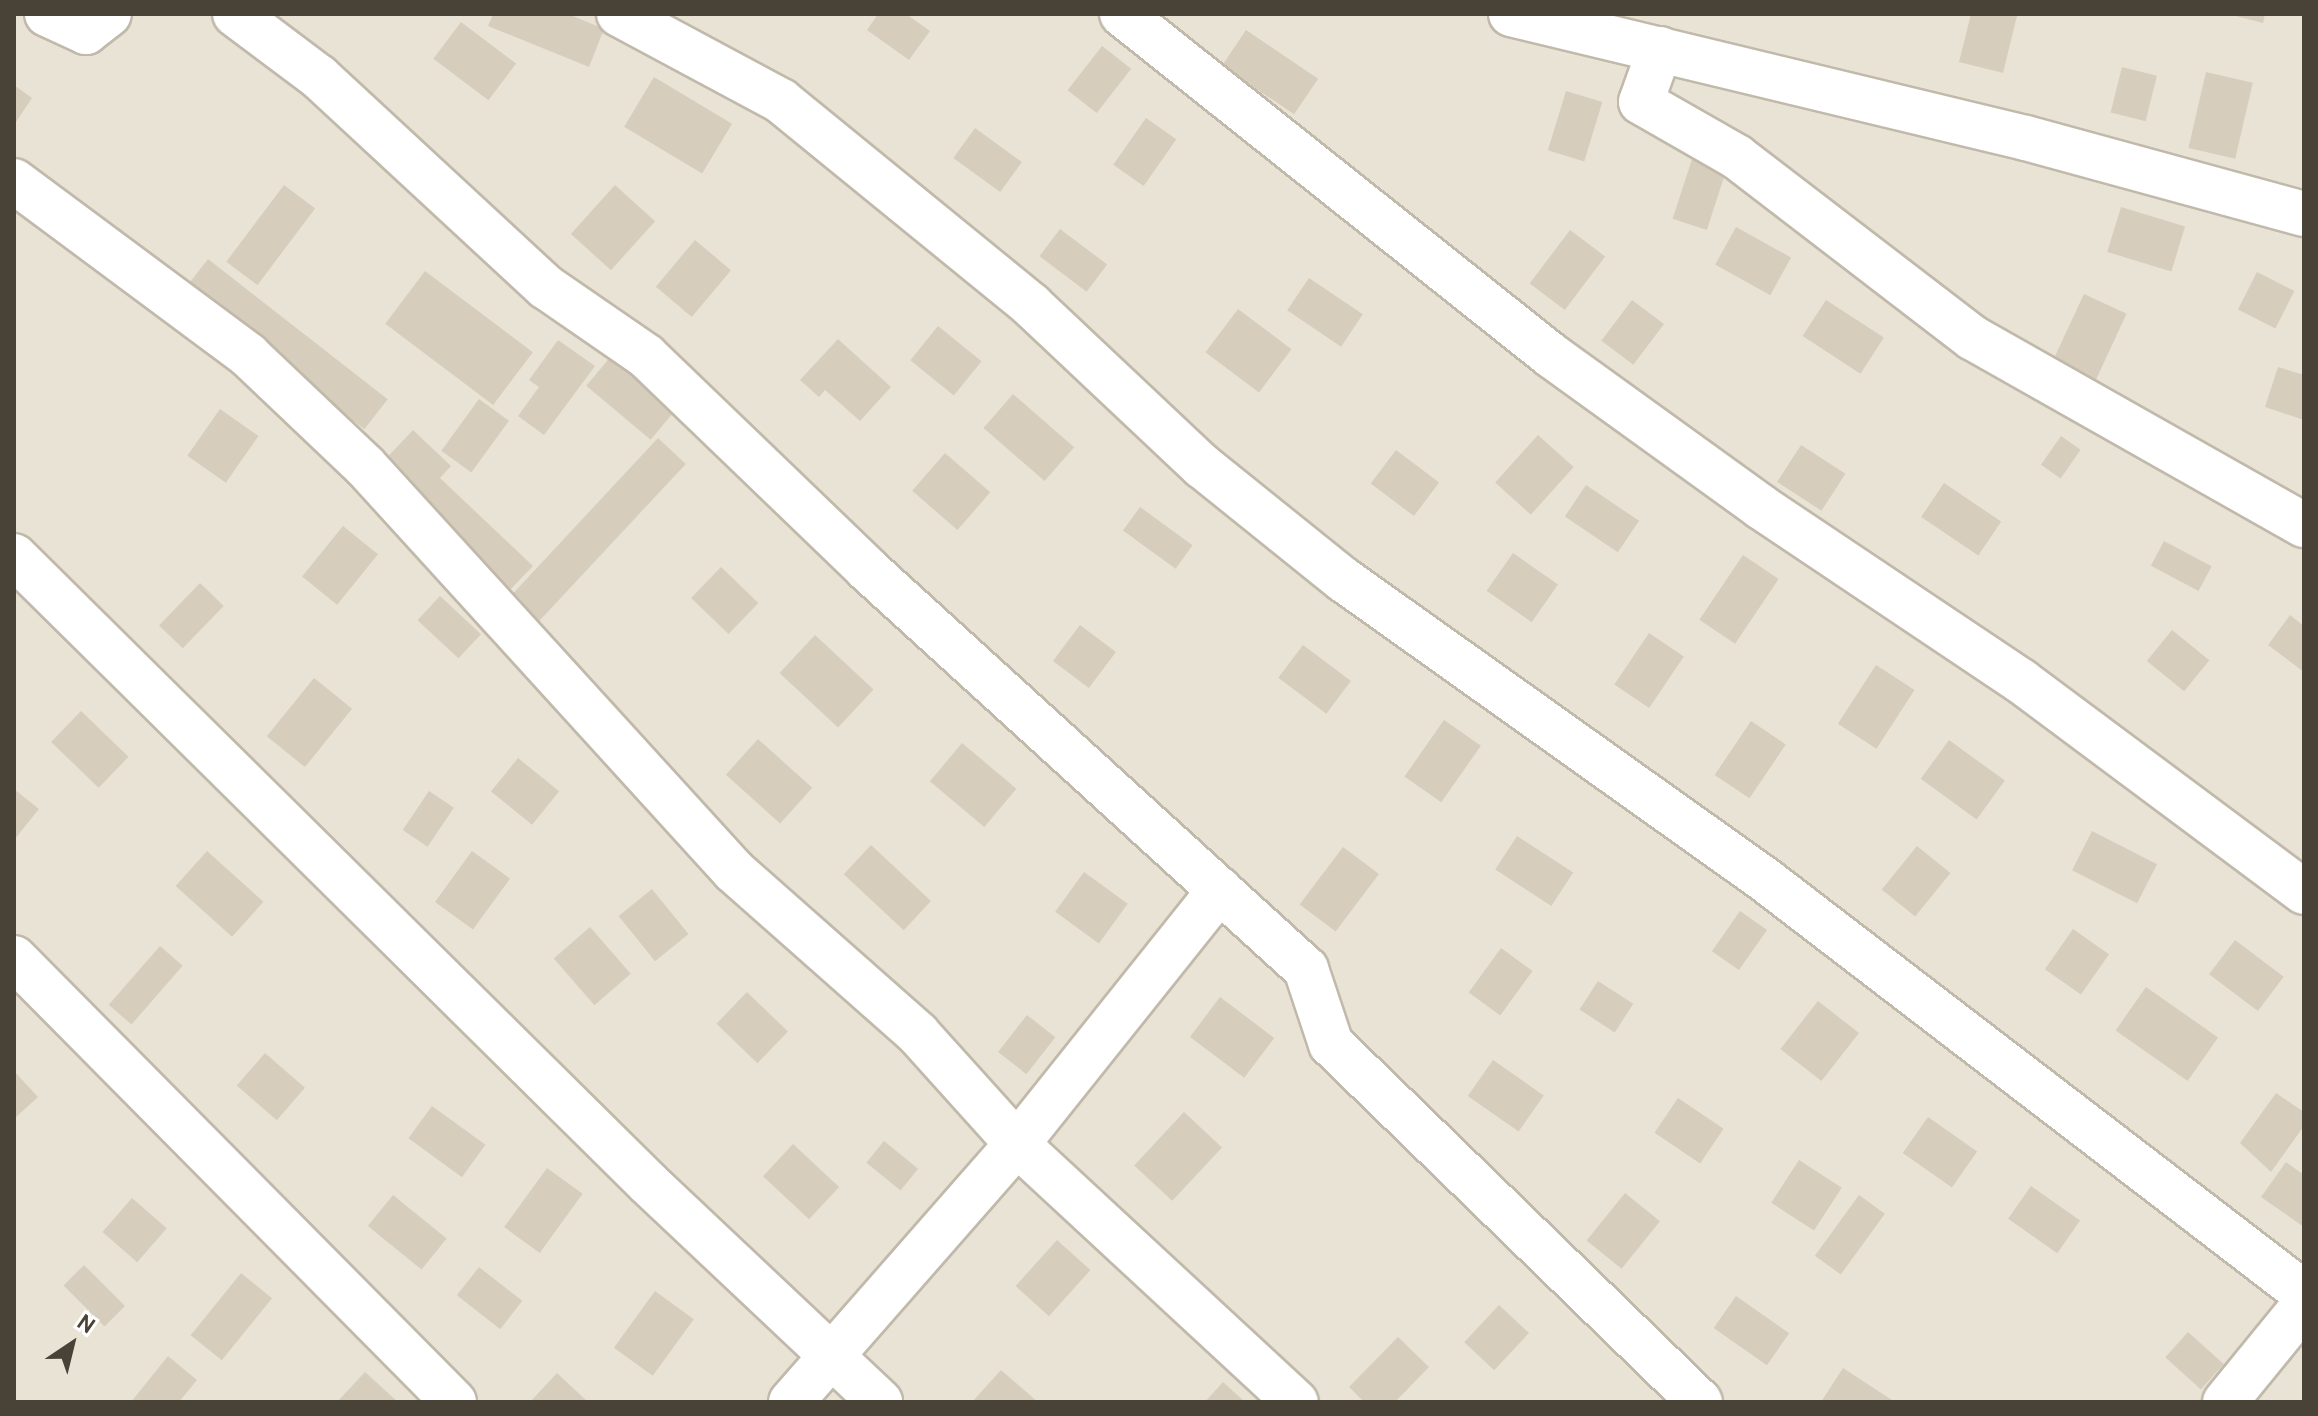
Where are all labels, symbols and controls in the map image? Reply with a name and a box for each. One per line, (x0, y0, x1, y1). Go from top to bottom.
north arrow (32, 1304, 112, 1384)
text: N (72, 1308, 100, 1339)

